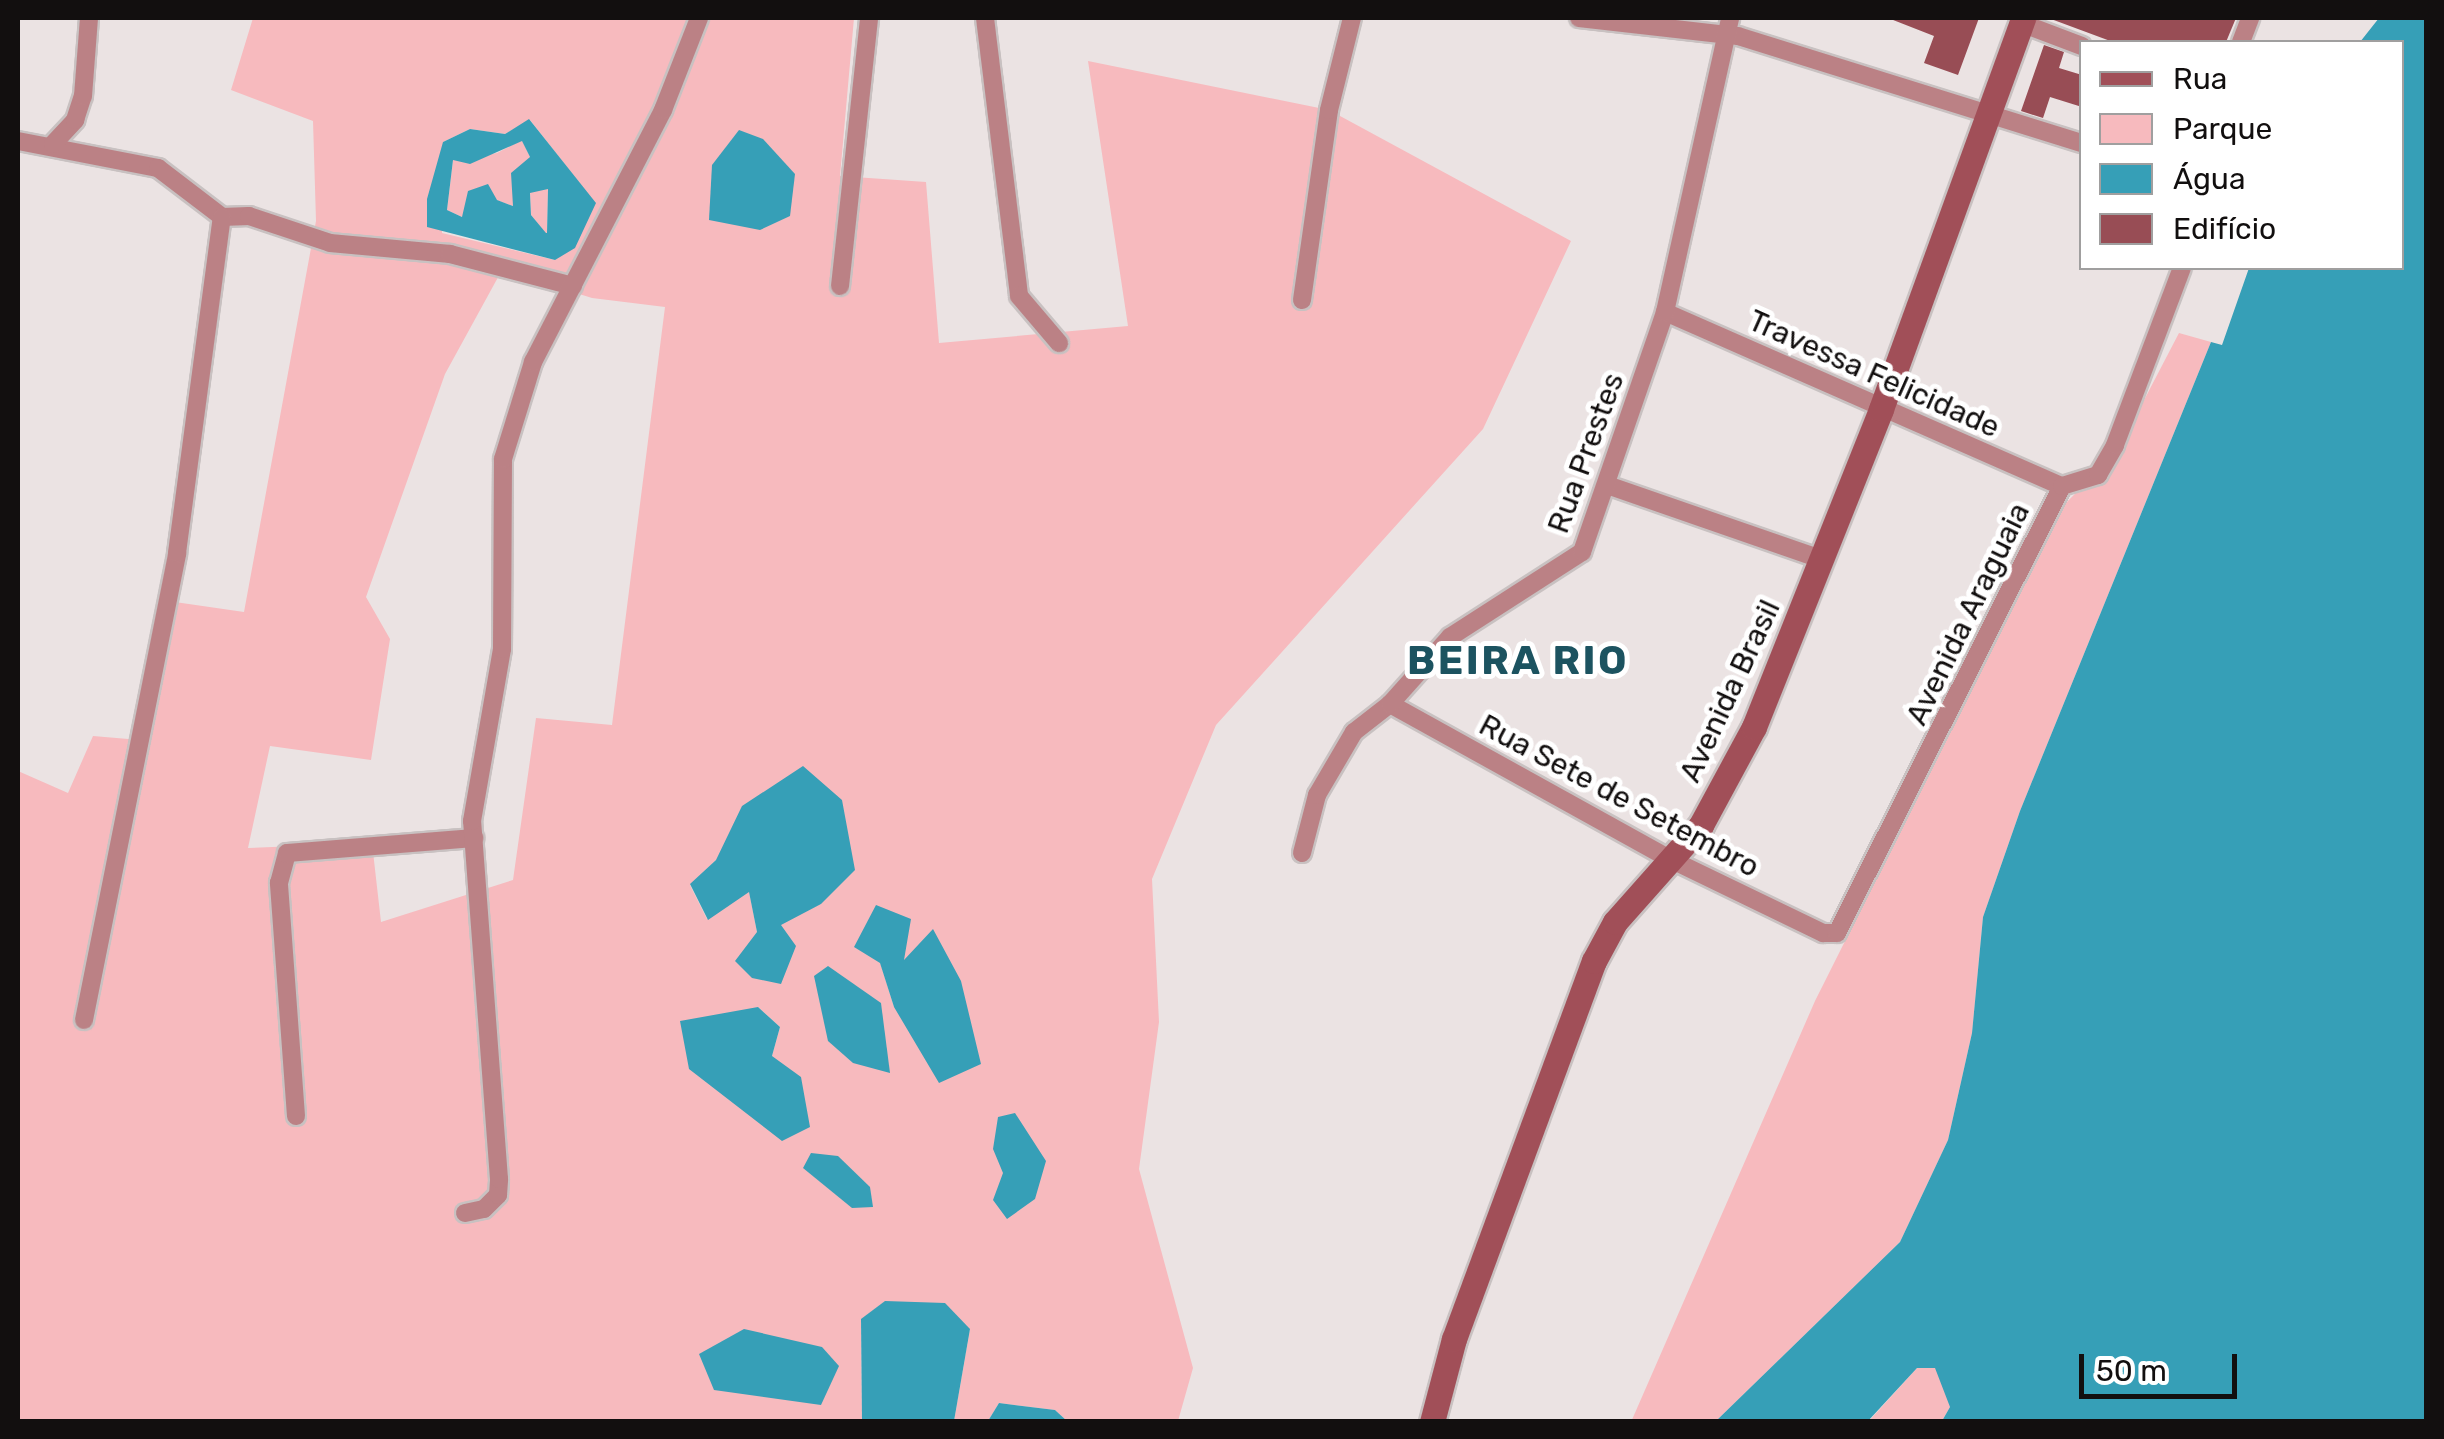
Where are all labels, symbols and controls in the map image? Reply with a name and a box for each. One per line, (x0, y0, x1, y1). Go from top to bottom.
legend (2079, 40, 2404, 270)
text: Rua (2173, 61, 2227, 97)
text: Parque (2173, 111, 2272, 147)
text: Água (2173, 161, 2245, 197)
text: Edifício (2173, 211, 2276, 247)
street label: Travessa Felicidade (1743, 302, 2005, 446)
street label: Rua Prestes (1540, 368, 1632, 538)
street label: Avenida Araguaia (1898, 497, 2038, 731)
street label: Avenida Brasil (1672, 594, 1788, 788)
district label: BEIRA RIO (1406, 637, 1630, 685)
street label: Rua Sete de Setembro (1473, 707, 1765, 885)
scale bar (2084, 1334, 2242, 1396)
text: 50 m (2096, 1353, 2167, 1389)

